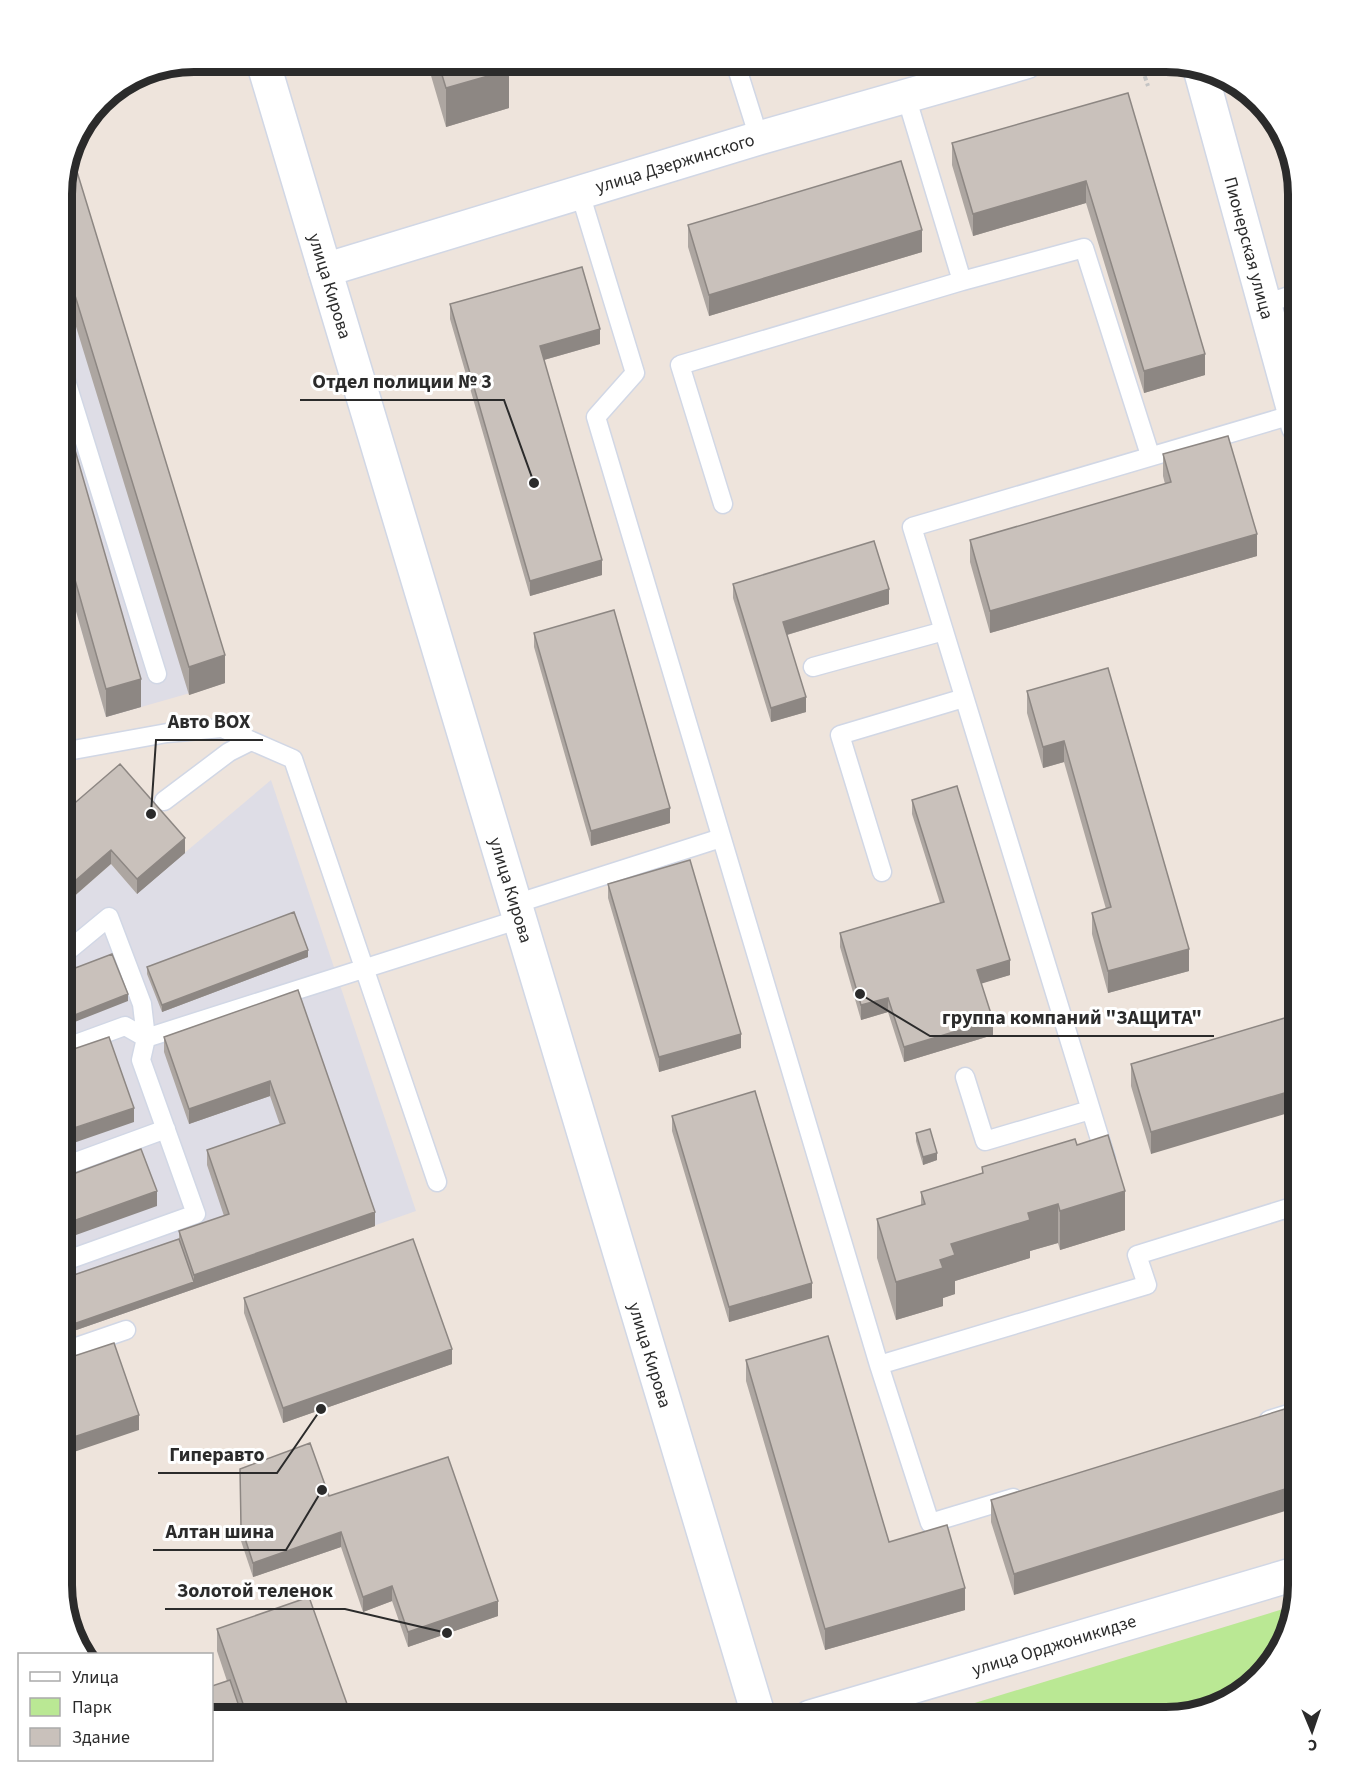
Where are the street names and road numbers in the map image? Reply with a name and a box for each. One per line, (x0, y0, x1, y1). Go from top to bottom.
street label: улица Дзержинского (593, 127, 758, 200)
street label: Пионерская улица (1217, 174, 1280, 322)
street label: улица Кирова (302, 230, 357, 342)
street label: улица Кирова (483, 834, 538, 946)
street label: улица Кирова (622, 1299, 677, 1411)
street label: улица Орджоникидзе (969, 1609, 1139, 1682)

